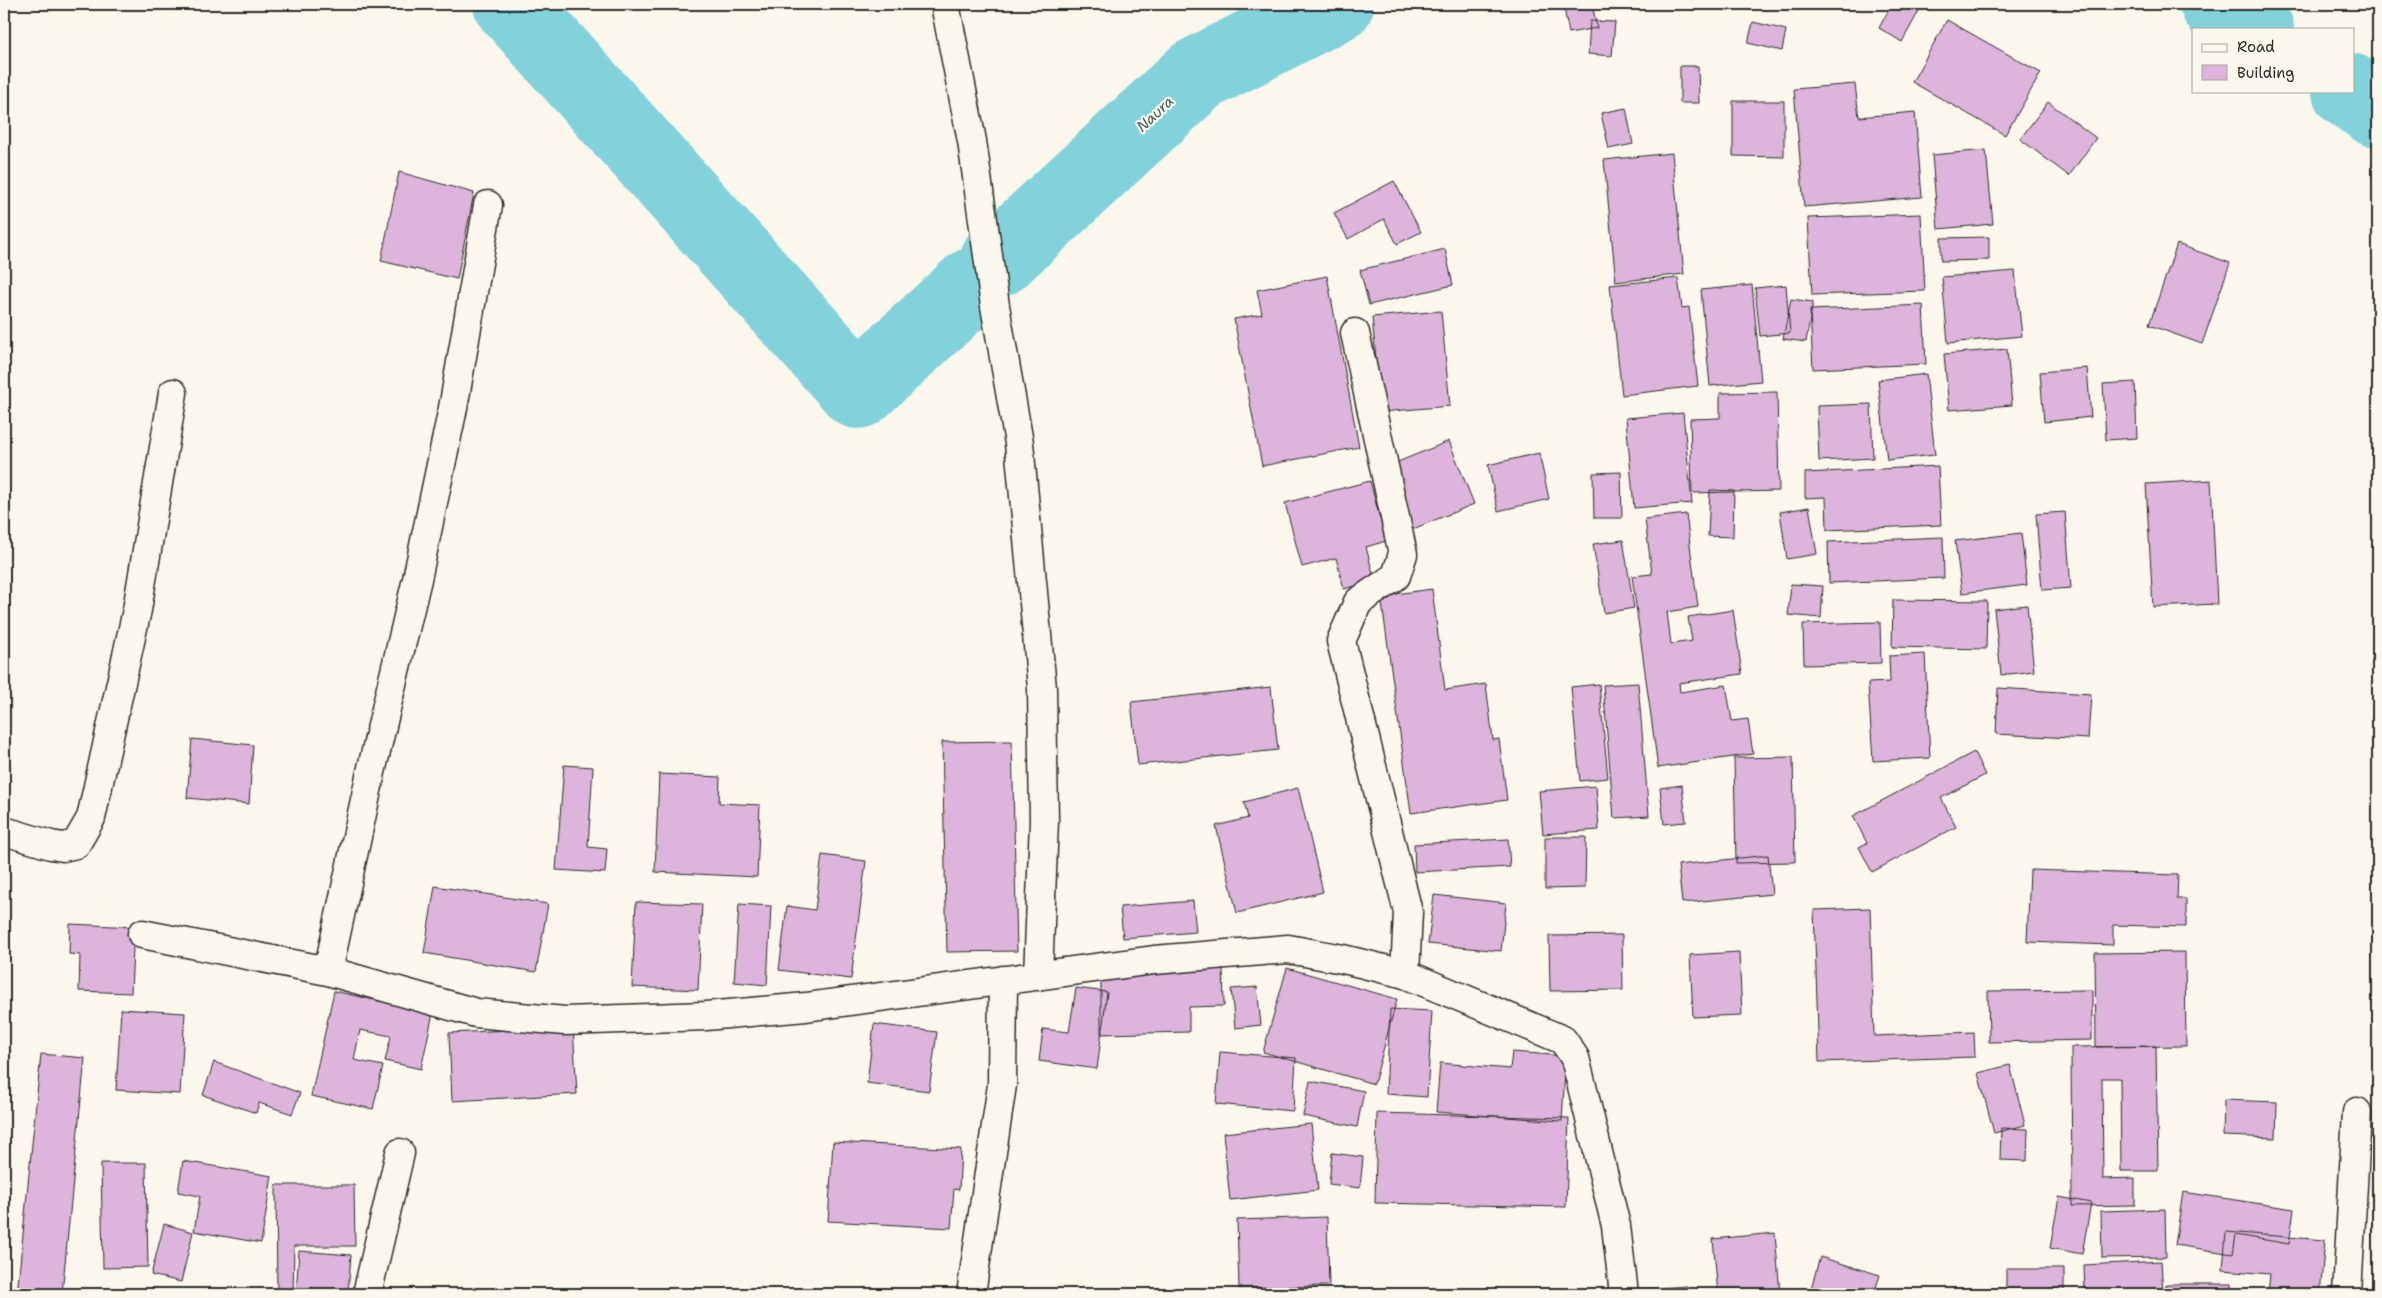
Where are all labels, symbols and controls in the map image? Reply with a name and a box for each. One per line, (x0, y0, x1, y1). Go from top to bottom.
legend (2192, 28, 2354, 92)
text: Road (2237, 37, 2275, 57)
text: Building (2237, 63, 2294, 83)
water label: Naura (1132, 92, 1178, 136)

